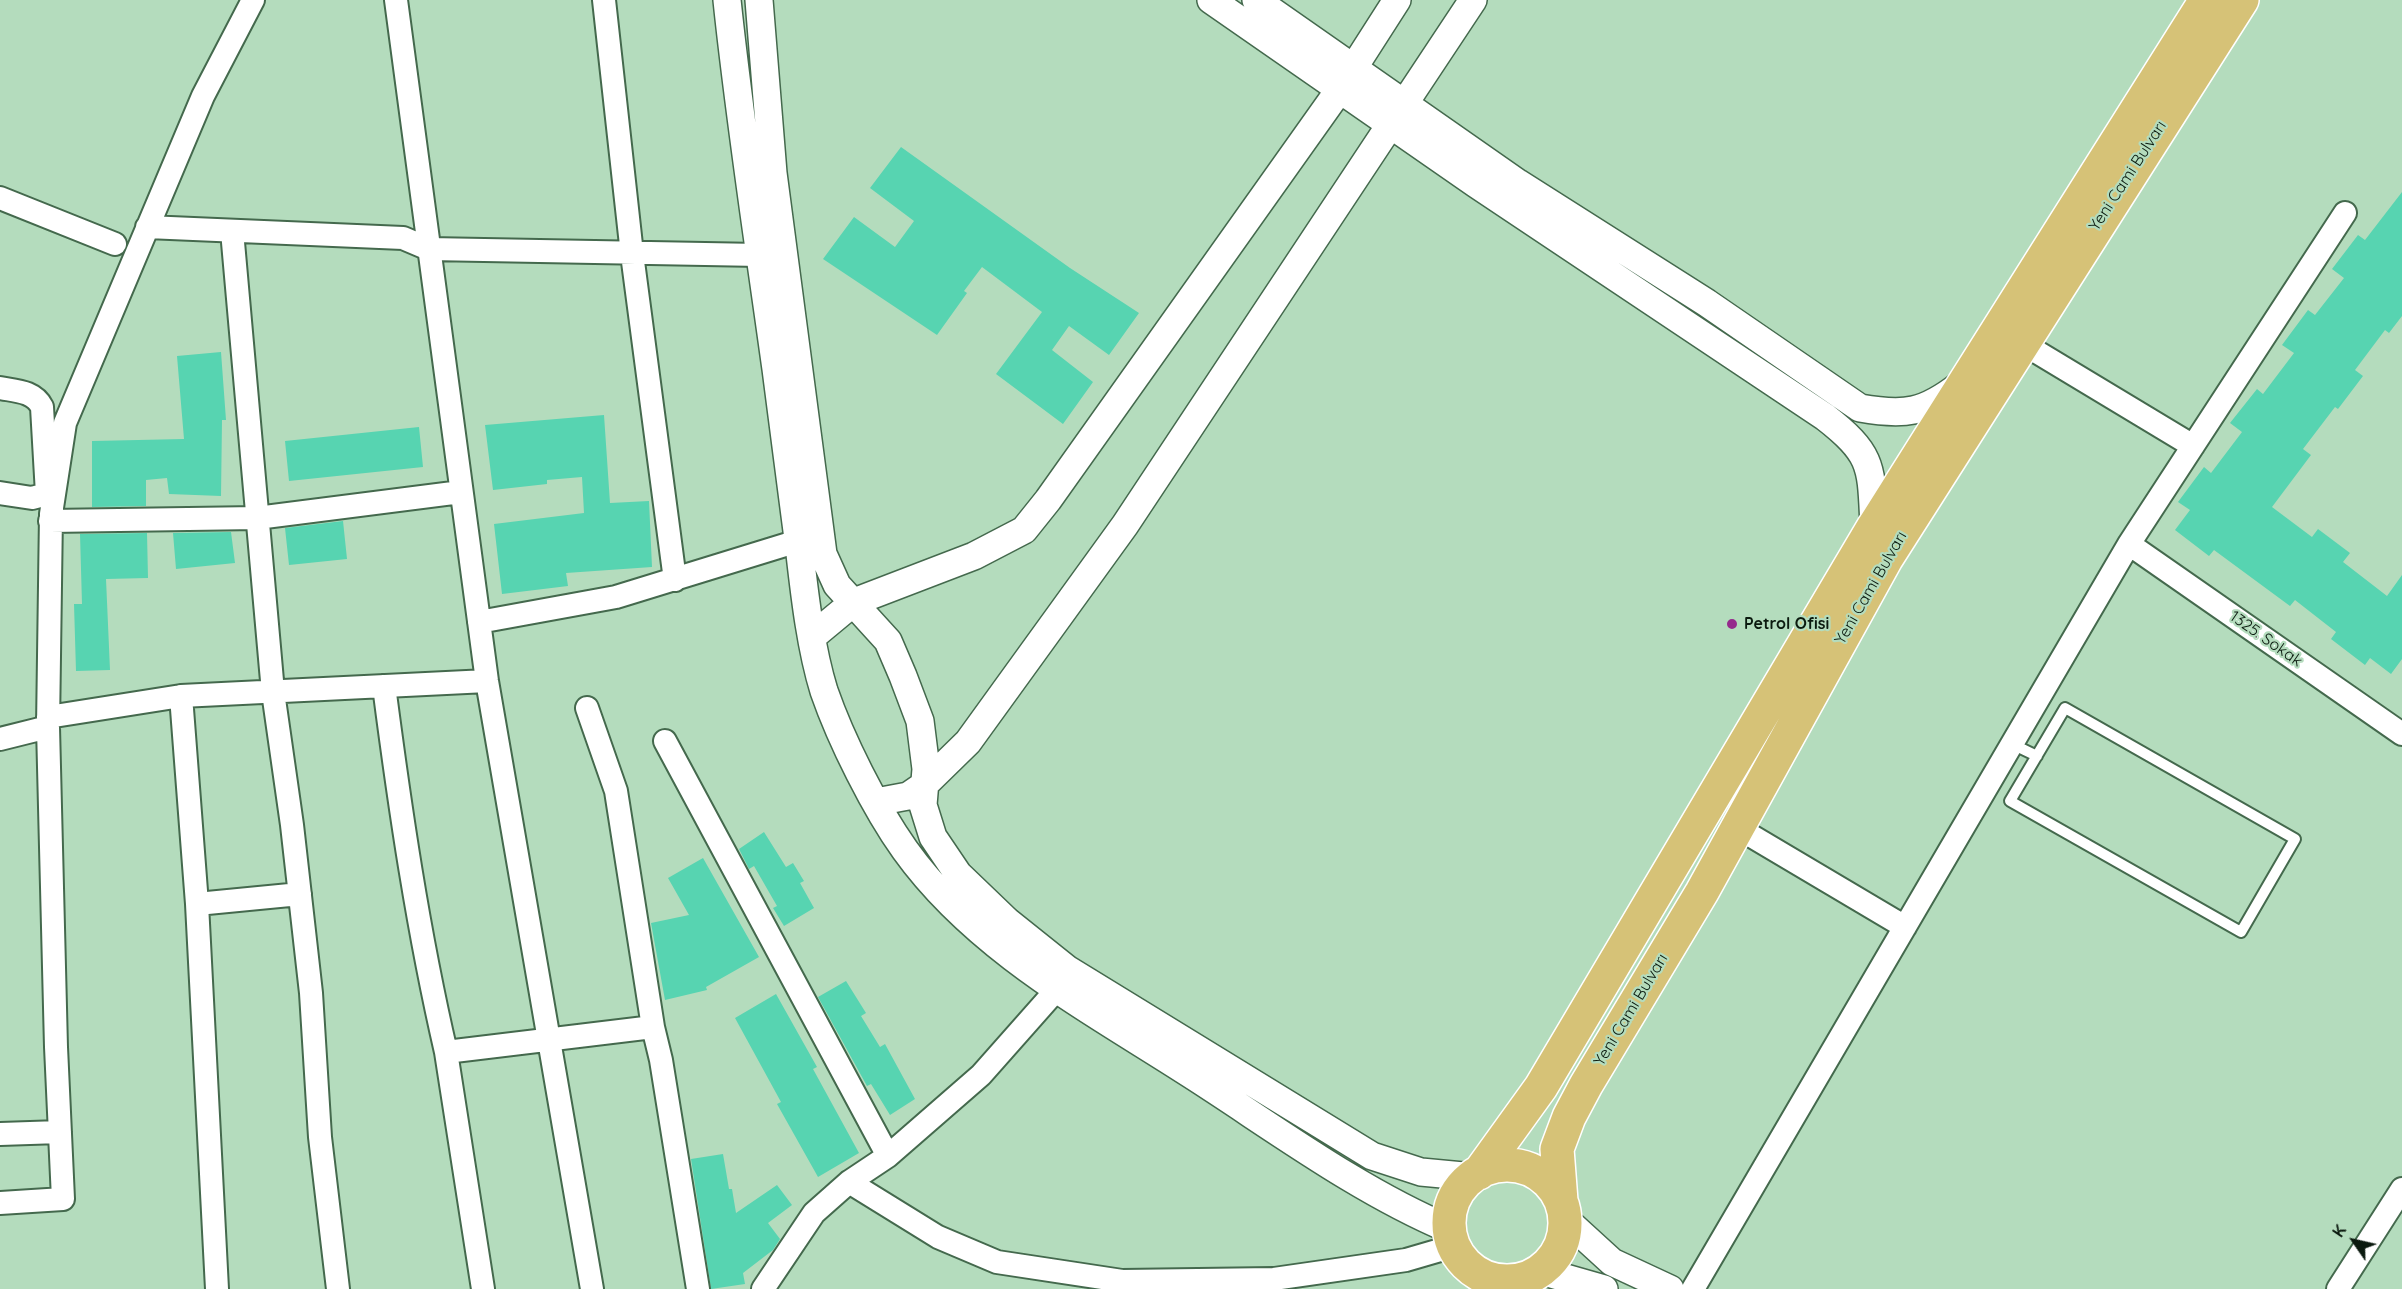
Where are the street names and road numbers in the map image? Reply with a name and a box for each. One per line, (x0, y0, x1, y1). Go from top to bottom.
street label: Yeni Cami Bulvarı (2085, 117, 2171, 235)
street label: Yeni Cami Bulvarı (1831, 528, 1911, 648)
street label: 1325. Sokak (2226, 607, 2306, 671)
street label: Yeni Cami Bulvarı (1590, 950, 1672, 1070)

